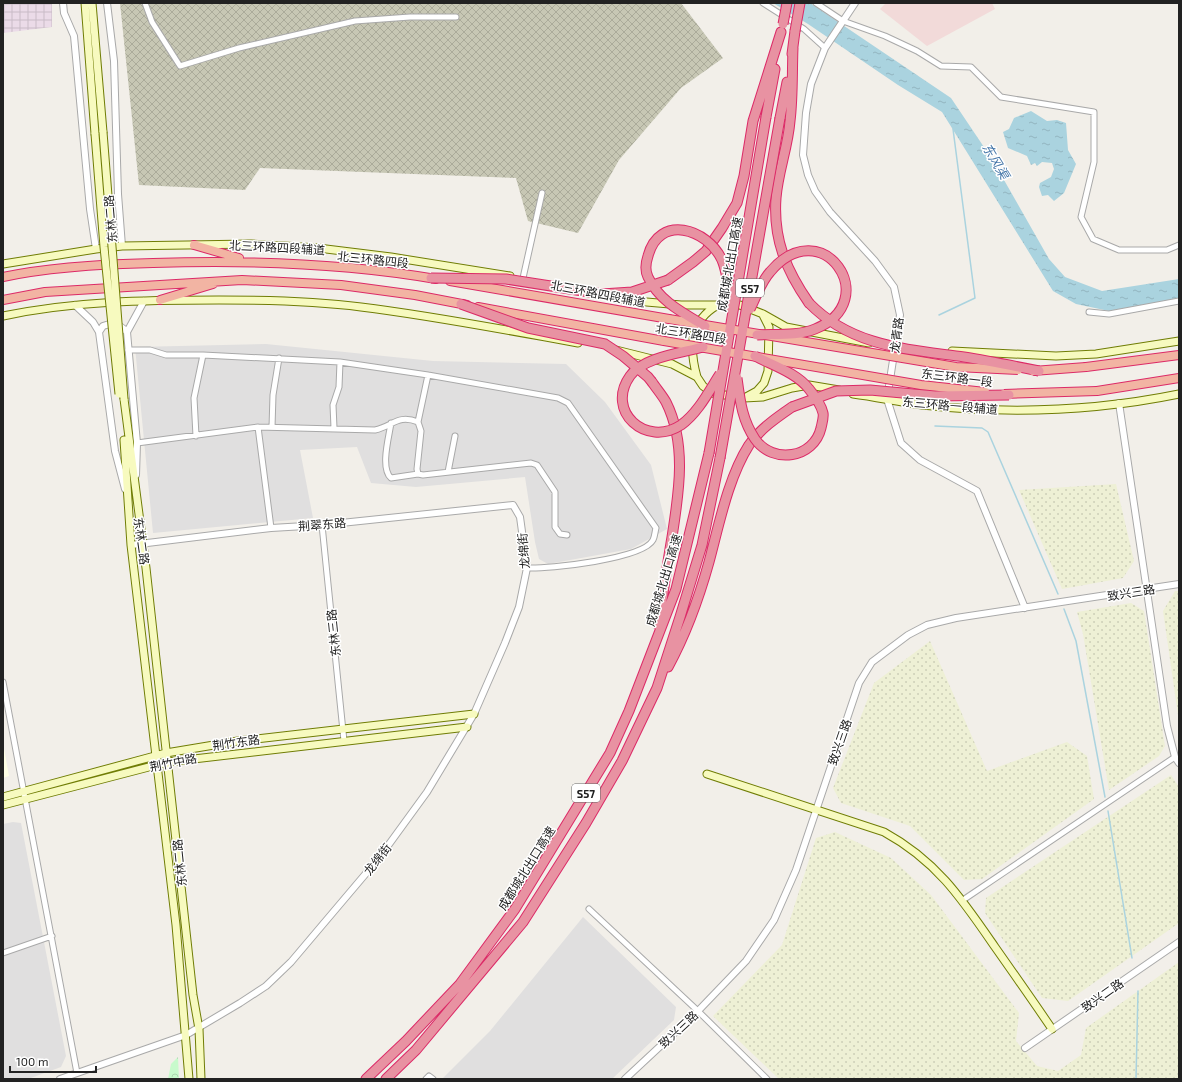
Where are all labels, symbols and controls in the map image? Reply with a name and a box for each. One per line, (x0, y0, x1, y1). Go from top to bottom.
water label: 东风渠 (979, 140, 1014, 184)
street label: 东林二路 (101, 194, 119, 244)
street label: 成都城北出口高速 (714, 216, 744, 312)
street label: 北三环路四段辅道 (229, 237, 325, 257)
street label: 北三环路四段 (336, 248, 410, 270)
street label: 北三环路四段辅道 (550, 277, 646, 309)
road number: S57 (736, 279, 764, 297)
street label: 龙青路 (887, 316, 905, 354)
street label: 北三环路四段 (654, 320, 728, 346)
street label: 东三环路一段 (920, 366, 994, 388)
street label: 东三环路一段辅道 (902, 394, 998, 416)
street label: 荆翠东路 (297, 515, 347, 533)
street label: 东林二路 (132, 516, 152, 566)
street label: 龙绵街 (514, 532, 532, 570)
street label: 成都城北出口高速 (642, 532, 684, 628)
street label: 致兴三路 (1106, 581, 1156, 603)
street label: 东林三路 (324, 608, 342, 658)
street label: 致兴三路 (825, 717, 853, 767)
street label: 荆竹东路 (211, 732, 261, 752)
street label: 荆竹中路 (148, 751, 198, 773)
road number: S57 (572, 784, 600, 802)
street label: 成都城北出口高速 (495, 824, 557, 912)
street label: 东林二路 (170, 838, 188, 888)
street label: 龙绵街 (360, 841, 394, 877)
street label: 致兴二路 (1078, 975, 1126, 1015)
street label: 致兴三路 (656, 1008, 700, 1050)
scale bar (10, 1048, 96, 1074)
text: 100 m (16, 1054, 48, 1068)

